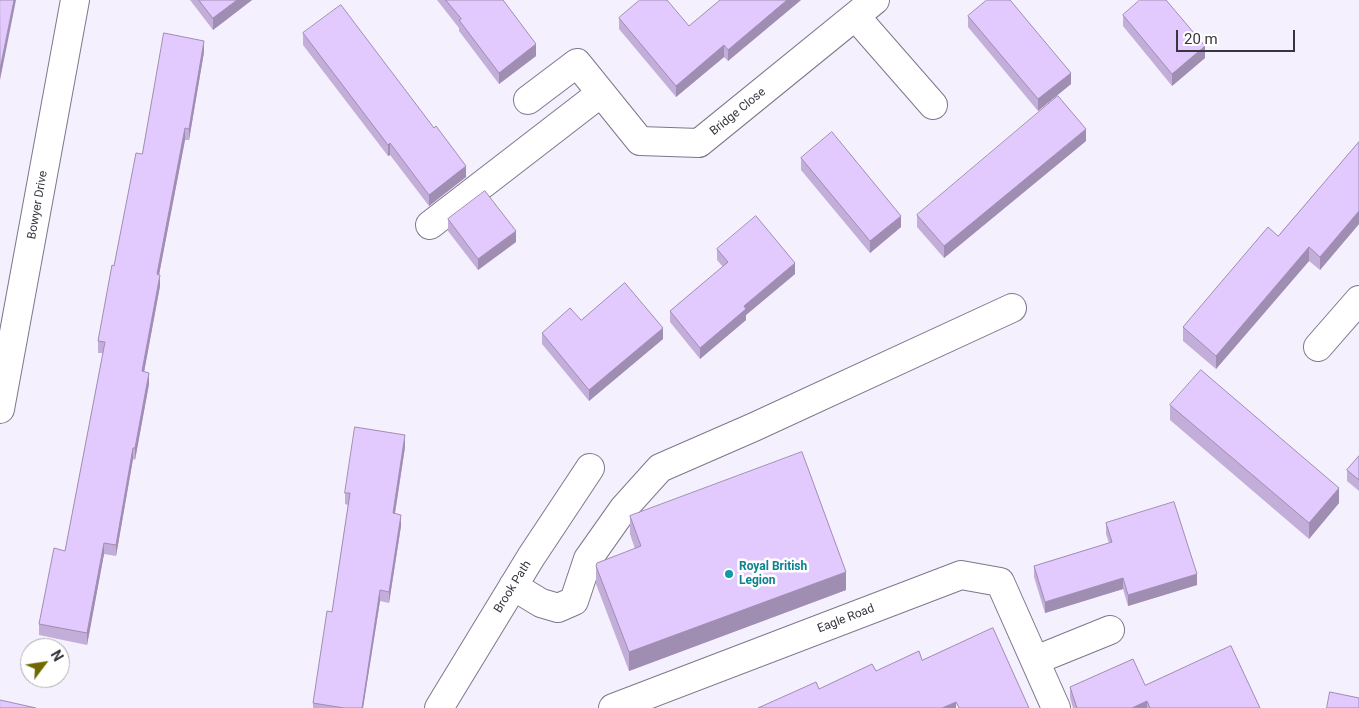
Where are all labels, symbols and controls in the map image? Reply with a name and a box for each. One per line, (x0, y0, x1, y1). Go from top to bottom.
scale bar (1179, 20, 1298, 52)
text: 20 m (1184, 30, 1218, 48)
street label: Bridge Close (707, 85, 769, 139)
street label: Bowyer Drive (25, 170, 51, 240)
street label: Brook Path (491, 558, 535, 616)
place label: Royal British Legion (739, 560, 807, 588)
marker: Royal British Legion (723, 568, 735, 580)
street label: Eagle Road (815, 602, 877, 636)
north arrow (20, 638, 70, 688)
text: N (48, 647, 66, 664)

